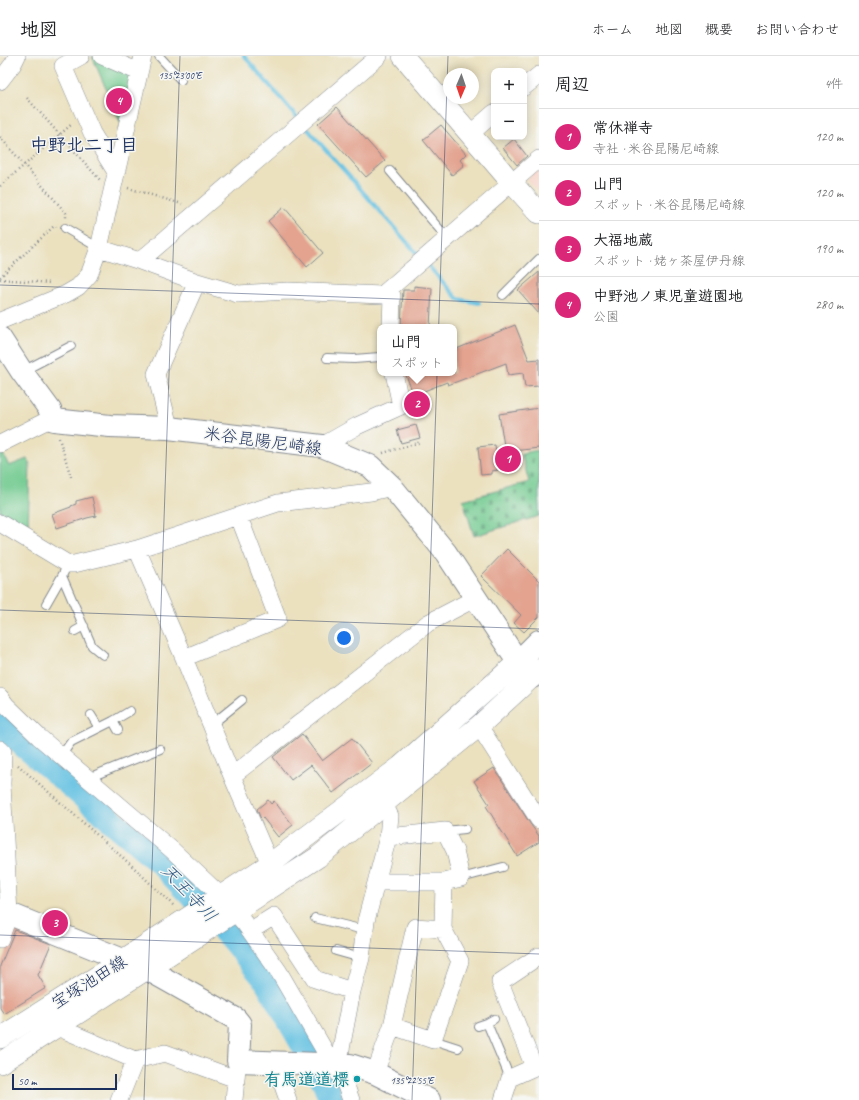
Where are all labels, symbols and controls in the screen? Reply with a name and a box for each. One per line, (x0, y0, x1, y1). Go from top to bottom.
text: 地図 (20, 18, 58, 42)
text: ホーム (592, 21, 633, 38)
text: 地図 (655, 21, 683, 38)
text: 概要 (705, 21, 733, 38)
text: お問い合わせ (755, 21, 839, 38)
north arrow (443, 68, 479, 104)
map controls (491, 68, 527, 140)
button: + (491, 68, 527, 104)
text: 135°23'00"E (158, 69, 203, 82)
text: 周辺 (555, 74, 589, 95)
text: 4件 (824, 76, 843, 92)
pin: 4 (106, 86, 132, 116)
button: − (491, 104, 527, 140)
text: 常休禅寺 (593, 119, 653, 138)
text: 1 (565, 129, 571, 145)
text: 120 m (815, 129, 843, 145)
district label: 中野北二丁目 (30, 134, 138, 156)
text: 寺社 · 米谷昆陽尼崎線 (593, 141, 719, 157)
text: 山門 (593, 175, 623, 194)
text: 2 (565, 185, 571, 201)
text: 120 m (815, 185, 843, 201)
text: スポット · 米谷昆陽尼崎線 (593, 197, 745, 213)
text: 大福地蔵 (593, 231, 653, 250)
text: 3 (565, 241, 571, 257)
text: 190 m (815, 241, 843, 257)
text: スポット · 姥ヶ茶屋伊丹線 (593, 253, 745, 269)
text: 中野池ノ東児童遊園地 (593, 287, 743, 306)
text: 4 (565, 297, 571, 313)
text: 280 m (815, 297, 843, 313)
text: 公園 (593, 309, 619, 325)
popup (377, 324, 457, 376)
text: 山門 (391, 333, 421, 352)
text: スポット (391, 355, 443, 371)
pin: 2 (404, 389, 430, 419)
street label: 米谷昆陽尼崎線 (203, 422, 323, 460)
pin: 1 (495, 444, 521, 474)
your location (334, 628, 354, 648)
water label: 天王寺川 (156, 859, 222, 927)
pin: 3 (42, 908, 68, 938)
street label: 宝塚池田線 (47, 951, 131, 1013)
place label: 有馬道道標 (264, 1069, 349, 1090)
scale bar (12, 1072, 117, 1091)
text: 50 m (18, 1074, 37, 1088)
marker: 有馬道道標 (352, 1074, 362, 1084)
text: 135°22'55"E (390, 1074, 435, 1087)

